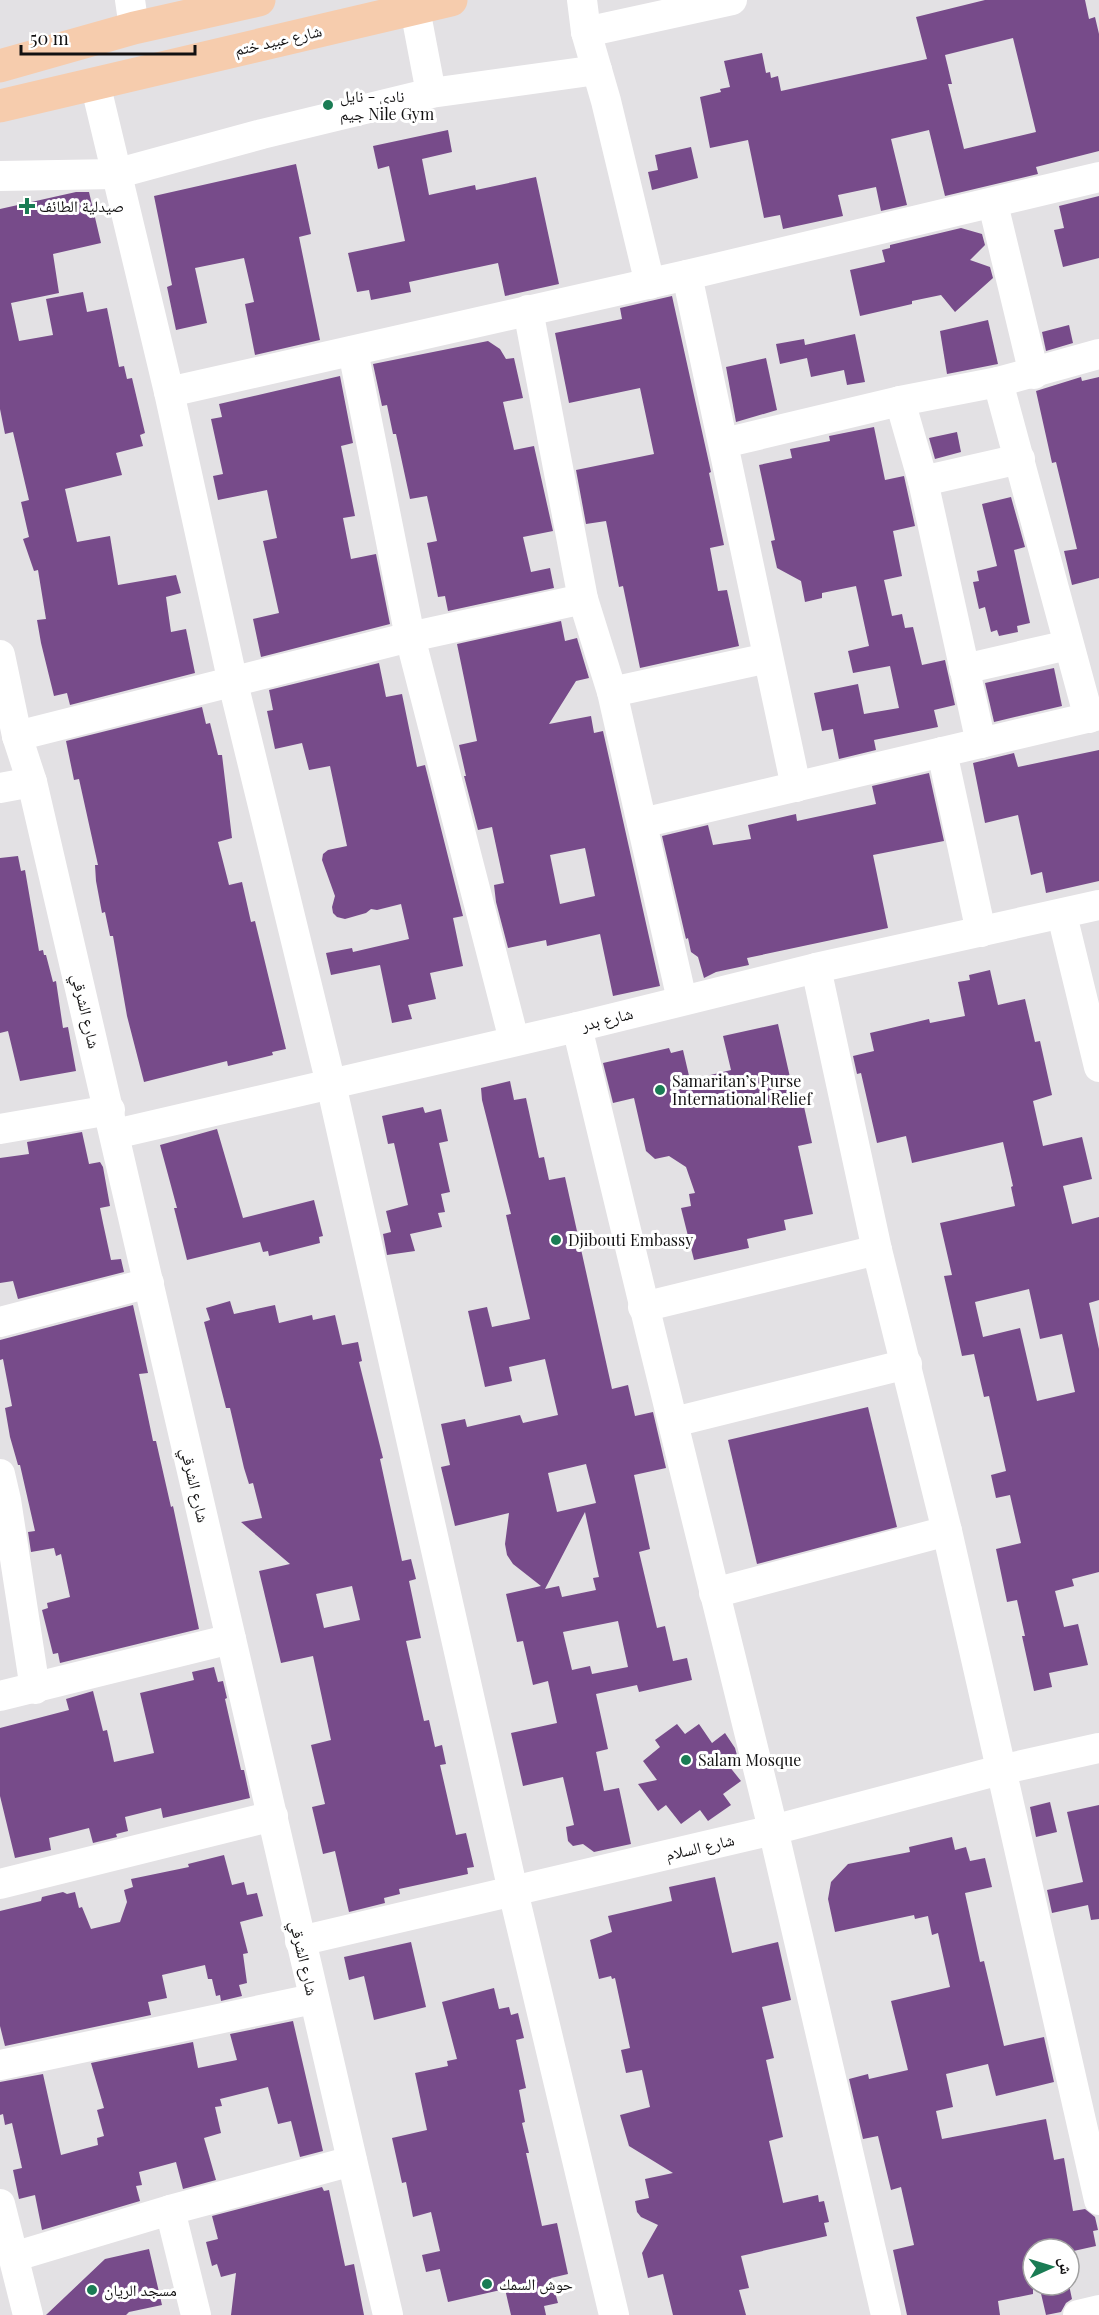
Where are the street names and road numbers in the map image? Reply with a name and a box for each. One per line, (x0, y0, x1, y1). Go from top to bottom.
street label: شارع عبيد ختم (232, 19, 324, 61)
street label: شارع الشرقي (65, 971, 105, 1051)
street label: شارع بدر (578, 1002, 635, 1036)
street label: شارع الشرقي (174, 1445, 214, 1525)
street label: شارع السلام (664, 1828, 736, 1866)
street label: شارع الشرقي (283, 1918, 323, 1998)

